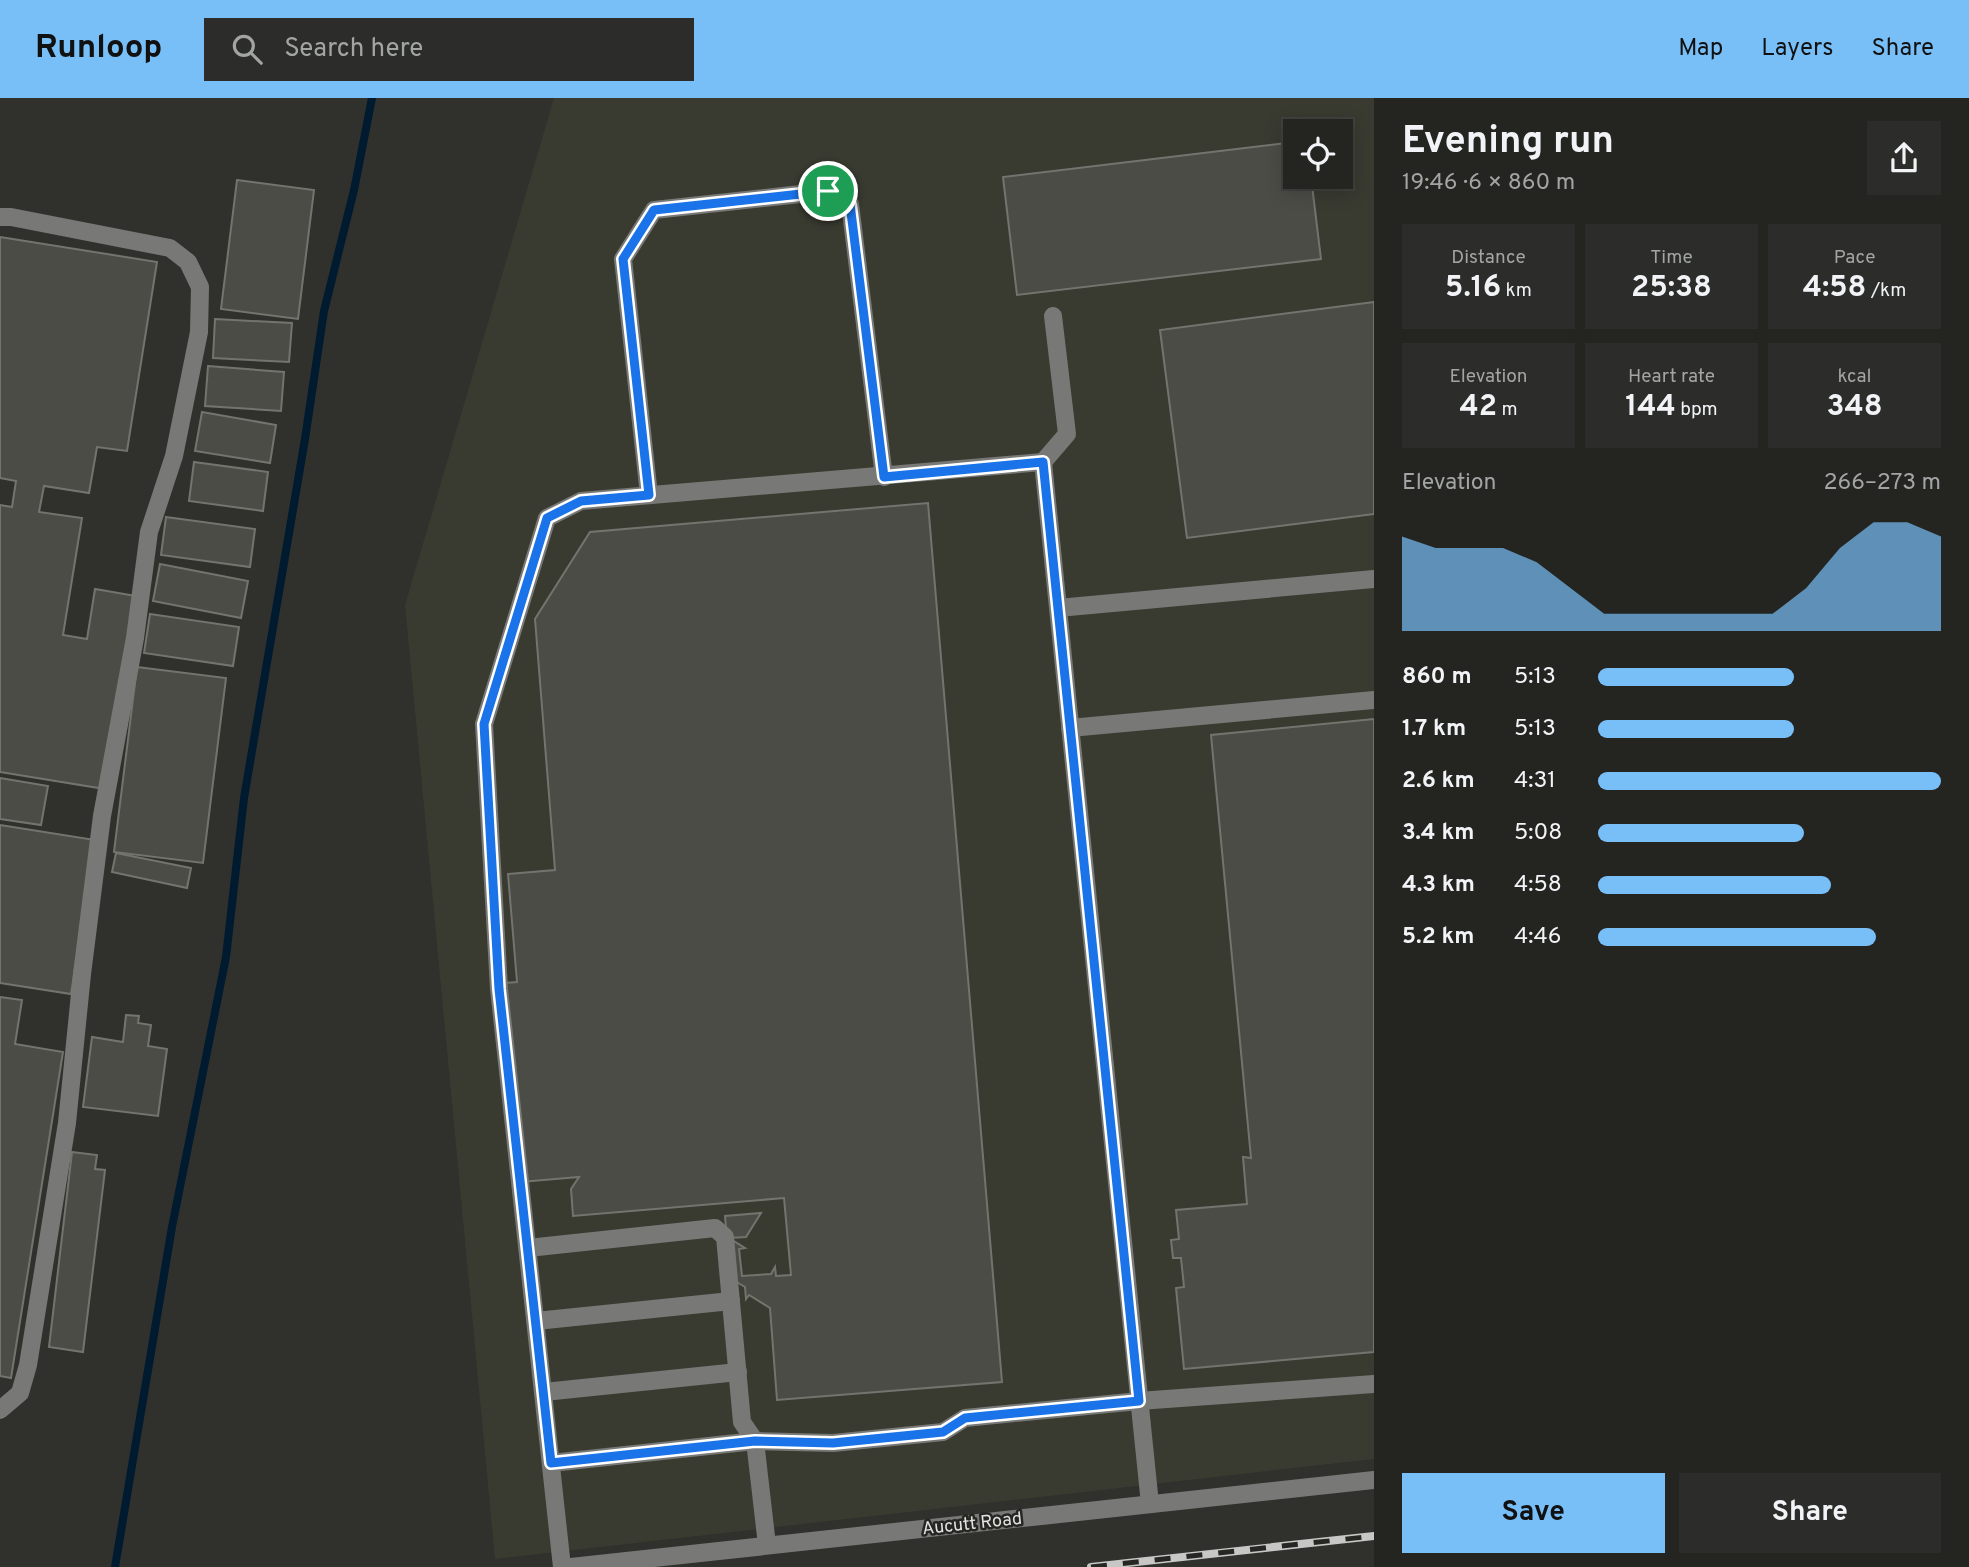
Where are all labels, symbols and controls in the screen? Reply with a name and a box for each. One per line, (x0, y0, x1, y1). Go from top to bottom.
search box (204, 18, 694, 81)
text: Runloop (35, 28, 162, 70)
icon: search (228, 30, 266, 68)
text: Search here (284, 33, 423, 66)
text: Map (1678, 34, 1723, 64)
text: Layers (1761, 34, 1833, 64)
text: Share (1871, 34, 1934, 64)
text: Evening run (1402, 118, 1614, 167)
map controls (1283, 119, 1353, 189)
button: locate (1283, 119, 1353, 189)
button: share (1867, 121, 1941, 195)
pin (798, 161, 858, 221)
text: 19:46 · 6 × 860 m (1402, 169, 1575, 198)
icon: arrive (809, 172, 847, 210)
text: Distance (1451, 246, 1526, 270)
text: Time (1650, 246, 1693, 270)
text: Pace (1834, 246, 1875, 270)
text: 5.16 (1445, 270, 1501, 307)
text: 25:38 (1631, 270, 1712, 307)
text: 4:58 (1803, 270, 1866, 307)
text: km (1501, 279, 1532, 303)
text: /km (1866, 279, 1906, 303)
text: Elevation (1449, 365, 1528, 389)
text: Heart rate (1628, 365, 1715, 389)
text: kcal (1838, 365, 1871, 389)
text: 42 (1459, 389, 1497, 426)
text: 144 (1625, 389, 1676, 426)
text: 348 (1826, 389, 1883, 426)
text: m (1497, 398, 1518, 422)
text: bpm (1676, 398, 1718, 422)
text: Elevation (1402, 469, 1497, 498)
text: 266–273 m (1823, 469, 1941, 498)
text: 860 m (1402, 663, 1472, 692)
text: 5:13 (1514, 663, 1556, 692)
text: 1.7 km (1402, 715, 1466, 744)
text: 5:13 (1514, 715, 1556, 744)
text: 2.6 km (1402, 767, 1475, 796)
text: 4:31 (1514, 767, 1556, 796)
text: 3.4 km (1402, 819, 1474, 848)
text: 5:08 (1514, 819, 1562, 848)
text: 4.3 km (1402, 871, 1475, 900)
text: 4:58 (1514, 871, 1562, 900)
text: 5.2 km (1402, 923, 1475, 952)
text: 4:46 (1514, 923, 1561, 952)
button: Save (1402, 1473, 1665, 1553)
button: Share (1679, 1473, 1941, 1553)
street label: Aucutt Road (921, 1508, 1023, 1541)

